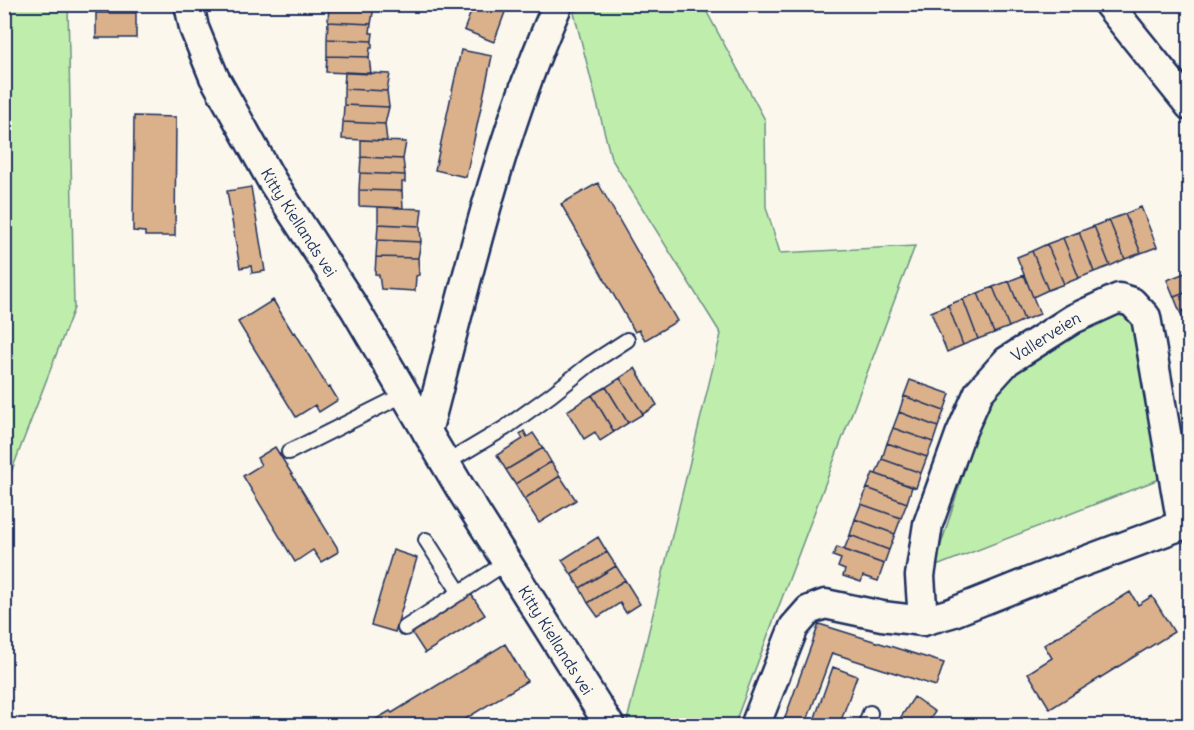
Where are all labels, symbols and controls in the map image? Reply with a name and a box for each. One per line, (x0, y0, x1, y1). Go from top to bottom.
street label: Kitty Kiellands vei (257, 165, 341, 281)
street label: Vallerveien (1007, 307, 1084, 366)
street label: Kitty Kiellands vei (514, 582, 598, 699)

